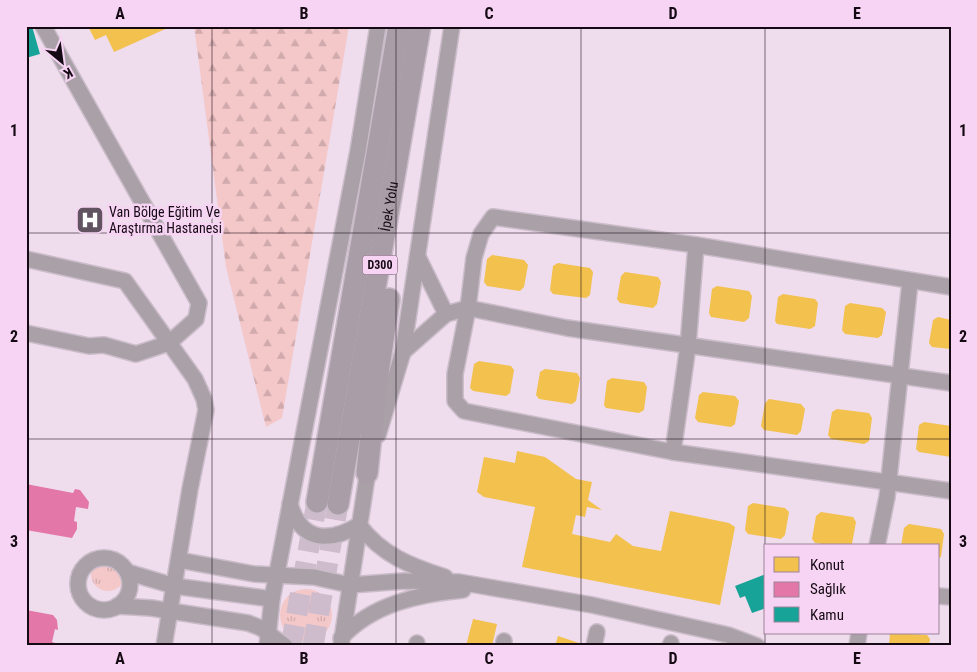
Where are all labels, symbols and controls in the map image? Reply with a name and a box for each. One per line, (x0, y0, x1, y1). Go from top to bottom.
text: A (115, 4, 125, 23)
text: B (300, 4, 309, 23)
text: C (484, 4, 494, 23)
text: D (668, 4, 678, 23)
text: E (853, 4, 861, 23)
north arrow (38, 38, 88, 88)
text: K (61, 64, 76, 82)
text: 1 (10, 121, 18, 140)
text: 1 (959, 121, 967, 140)
street label: İpek Yolu (377, 180, 401, 233)
place label: Van Bölge Eğitim Ve Araştırma Hastanesi (109, 204, 222, 236)
hospital icon: Van Bölge Eğitim Ve Araştırma Hastanesi (75, 205, 105, 235)
road number: D300 (362, 256, 398, 274)
text: 2 (10, 327, 18, 346)
text: 2 (959, 327, 967, 346)
text: 3 (10, 532, 18, 551)
text: 3 (959, 532, 967, 551)
legend (764, 544, 940, 634)
text: Konut (810, 556, 844, 574)
text: Sağlık (810, 580, 846, 598)
text: Kamu (810, 606, 844, 624)
text: A (115, 649, 125, 668)
text: B (300, 649, 309, 668)
text: C (484, 649, 494, 668)
text: D (668, 649, 678, 668)
text: E (853, 649, 861, 668)

